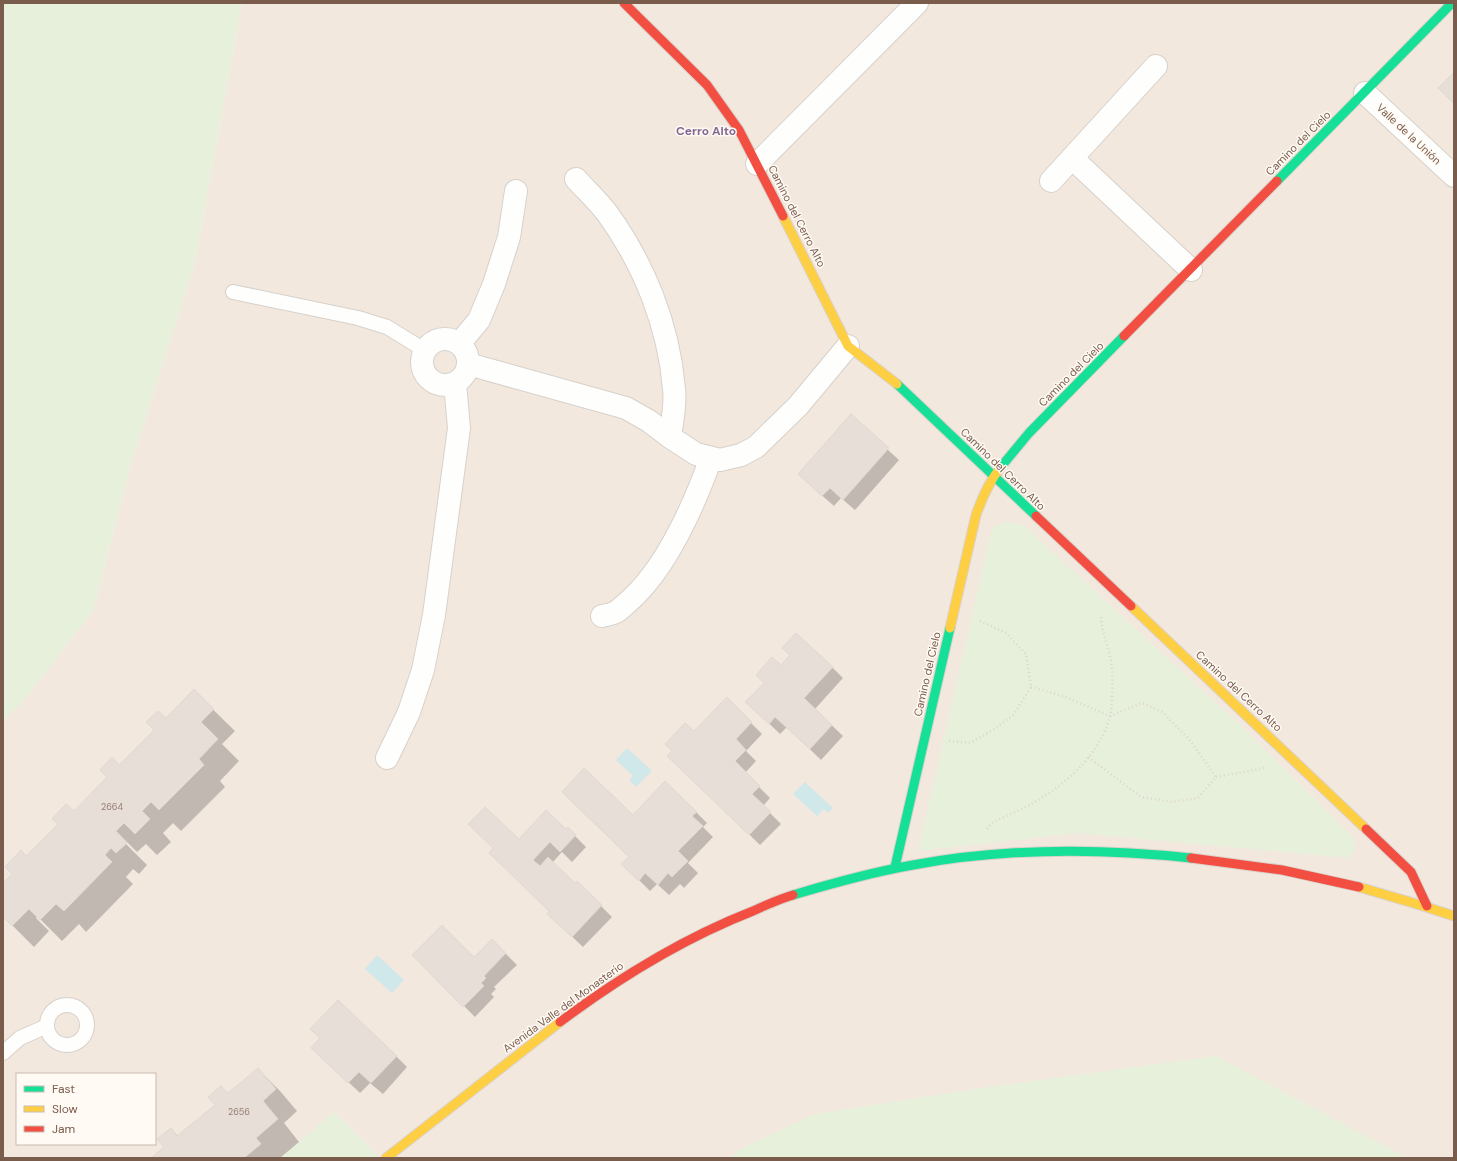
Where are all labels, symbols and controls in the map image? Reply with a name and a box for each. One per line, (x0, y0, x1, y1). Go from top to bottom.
street label: Valle de la Unión (1374, 100, 1444, 168)
street label: Camino del Cielo (1263, 108, 1333, 178)
district label: Cerro Alto (676, 123, 736, 139)
street label: Camino del Cerro Alto (765, 163, 829, 269)
street label: Camino del Cielo (1036, 339, 1106, 409)
street label: Camino del Cerro Alto (958, 425, 1048, 513)
street label: Camino del Cielo (910, 630, 944, 718)
street label: Camino del Cerro Alto (1193, 647, 1285, 735)
house number: 2664 (101, 801, 124, 813)
street label: Avenida Valle del Monasterio (500, 959, 626, 1055)
legend (16, 1073, 156, 1145)
text: Fast (52, 1081, 75, 1097)
text: Slow (52, 1101, 78, 1117)
house number: 2656 (228, 1106, 250, 1118)
text: Jam (52, 1121, 75, 1137)

